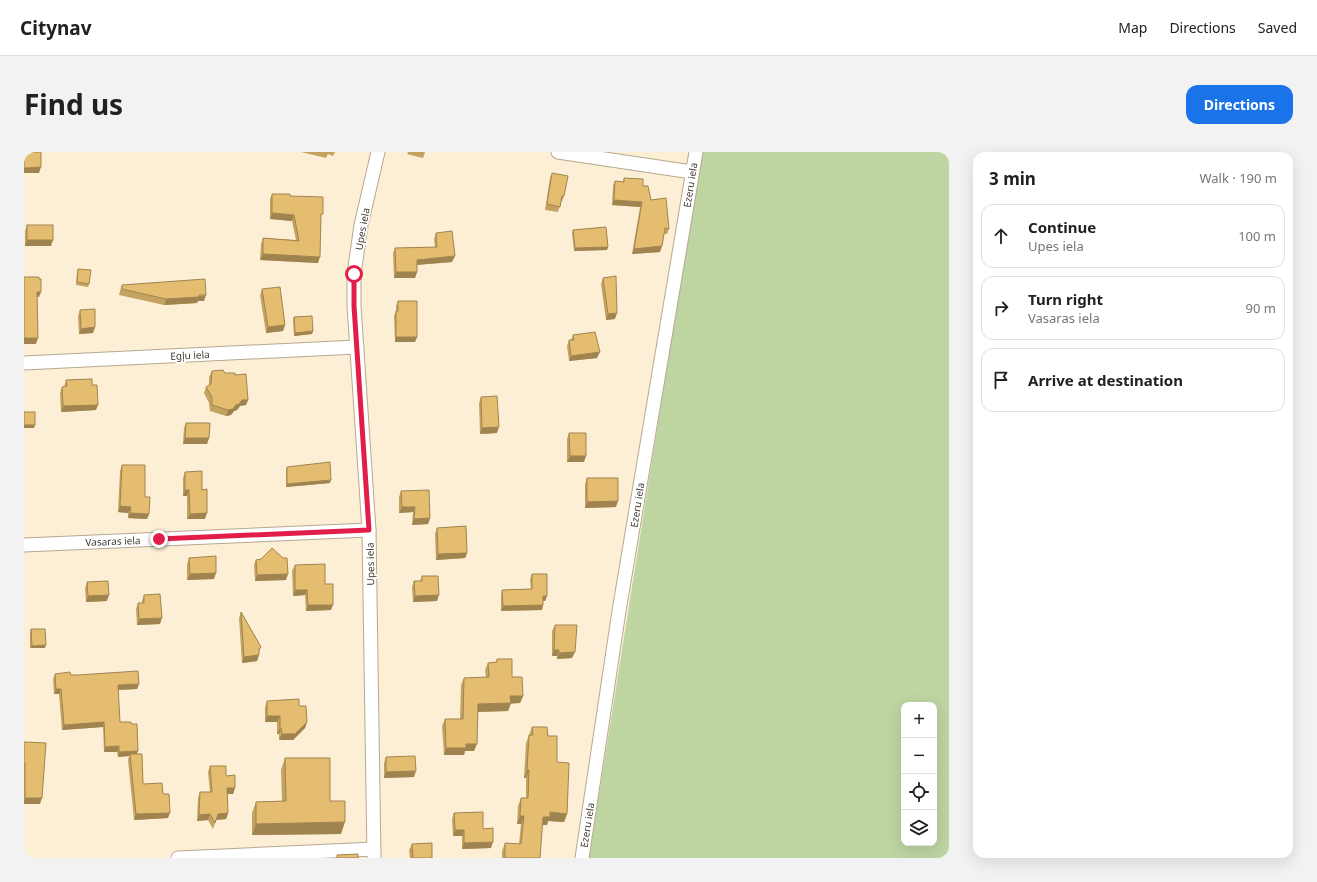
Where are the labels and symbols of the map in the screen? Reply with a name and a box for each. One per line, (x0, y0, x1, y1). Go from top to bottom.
street label: Ezeru iela (680, 162, 700, 208)
street label: Upes iela (351, 207, 373, 251)
route start (345, 265, 363, 283)
street label: Egļu iela (170, 347, 210, 363)
street label: Ezeru iela (627, 482, 647, 528)
route end (150, 530, 168, 548)
street label: Vasaras iela (85, 533, 141, 549)
street label: Upes iela (363, 542, 377, 586)
street label: Ezeru iela (577, 802, 597, 848)

